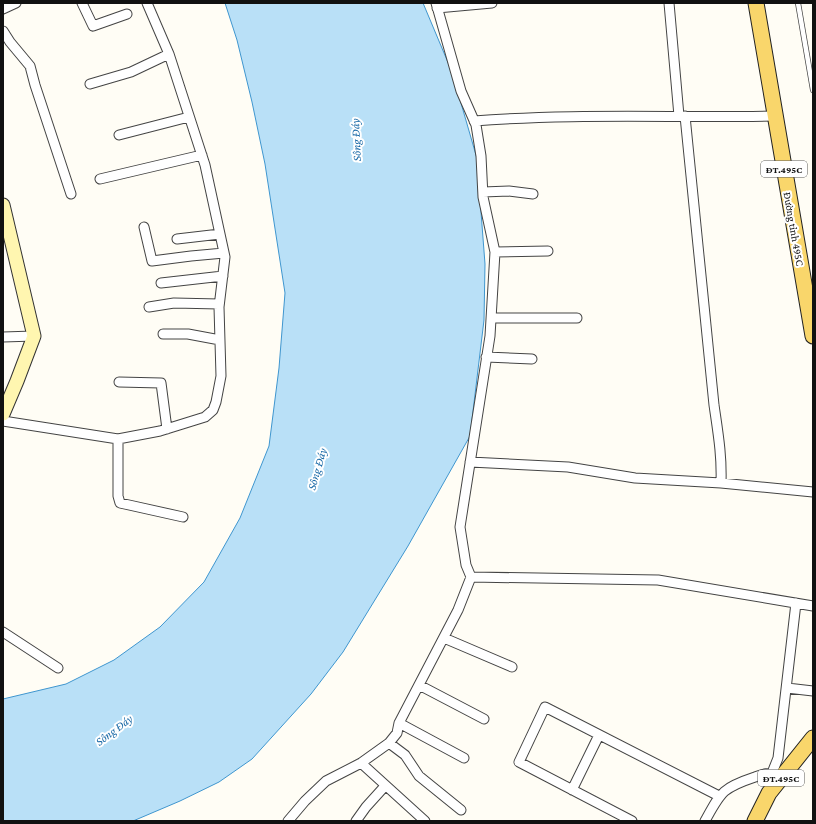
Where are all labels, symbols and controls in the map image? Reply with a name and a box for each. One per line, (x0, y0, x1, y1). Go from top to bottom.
water label: Sông Đáy (348, 118, 364, 162)
road number: ĐT.495C (761, 161, 807, 177)
street label: Đường tỉnh 495C (781, 191, 807, 268)
water label: Sông Đáy (304, 446, 330, 492)
water label: Sông Đáy (93, 711, 135, 749)
road number: ĐT.495C (758, 770, 804, 786)

